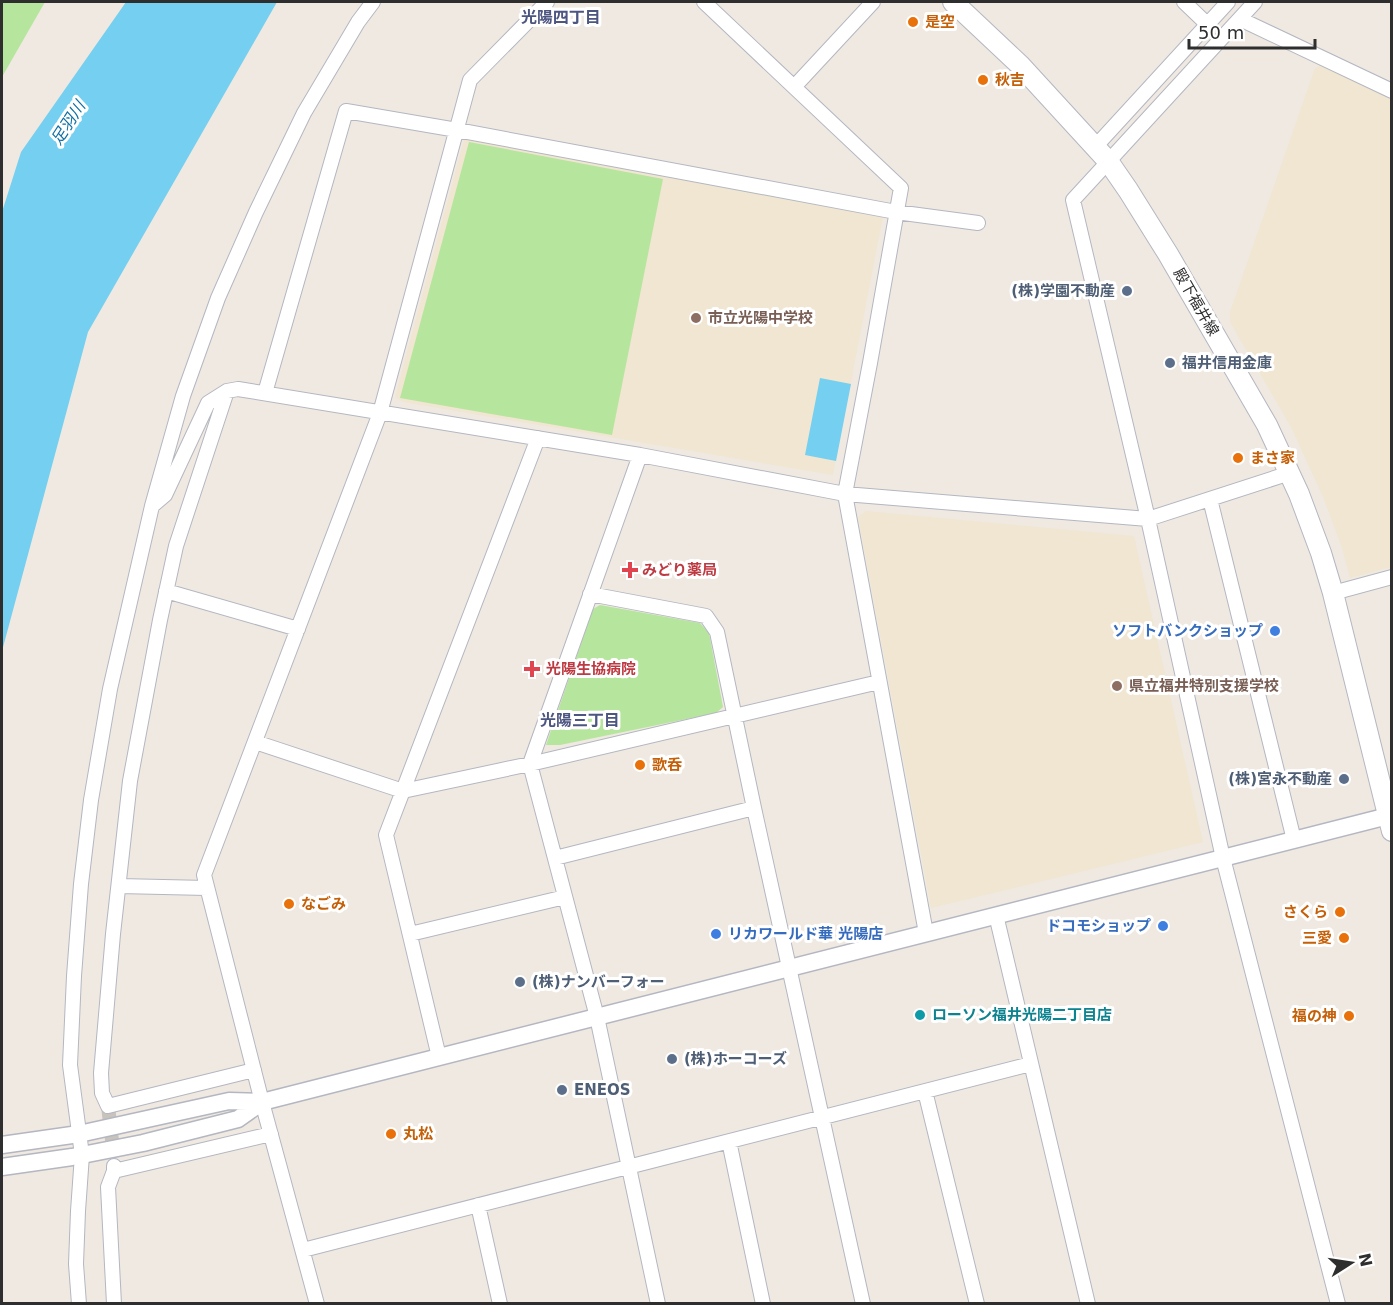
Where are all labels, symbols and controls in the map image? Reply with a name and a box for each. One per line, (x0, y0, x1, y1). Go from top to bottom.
district label: 光陽四丁目 (521, 8, 601, 27)
scale bar (1189, 12, 1315, 50)
place label: 是空 (925, 13, 955, 31)
marker: 是空 (906, 15, 920, 29)
text: 50 m (1198, 22, 1244, 43)
place label: 秋吉 (995, 71, 1025, 89)
marker: 秋吉 (976, 73, 990, 87)
water label: 足羽川 (47, 96, 90, 148)
street label: 殿下福井線 (1169, 265, 1223, 339)
place label: (株)学園不動産 (1011, 282, 1115, 300)
marker: (株)学園不動産 (1120, 284, 1134, 298)
place label: 市立光陽中学校 (708, 309, 813, 327)
marker: 市立光陽中学校 (689, 311, 703, 325)
place label: 福井信用金庫 (1181, 354, 1272, 372)
marker: 福井信用金庫 (1163, 356, 1177, 370)
place label: まさ家 (1250, 449, 1295, 467)
marker: まさ家 (1231, 451, 1245, 465)
place label: みどり薬局 (642, 561, 717, 579)
marker: みどり薬局 (623, 563, 637, 577)
place label: ソフトバンクショップ (1112, 622, 1263, 640)
marker: ソフトバンクショップ (1268, 624, 1282, 638)
marker: 光陽生協病院 (523, 660, 541, 678)
place label: 光陽生協病院 (546, 660, 636, 678)
place label: 県立福井特別支援学校 (1129, 677, 1279, 695)
marker: 県立福井特別支援学校 (1110, 679, 1124, 693)
district label: 光陽三丁目 (540, 711, 620, 730)
place label: 歌呑 (652, 756, 682, 774)
marker: 歌呑 (633, 758, 647, 772)
place label: (株)宮永不動産 (1228, 770, 1332, 788)
marker: (株)宮永不動産 (1337, 772, 1351, 786)
place label: なごみ (301, 895, 346, 913)
marker: なごみ (282, 897, 296, 911)
place label: さくら (1283, 903, 1328, 921)
marker: さくら (1333, 905, 1347, 919)
place label: ドコモショップ (1046, 917, 1151, 935)
marker: ドコモショップ (1156, 919, 1170, 933)
place label: リカワールド華 光陽店 (728, 925, 883, 943)
marker: リカワールド華 光陽店 (709, 927, 723, 941)
place label: 三愛 (1302, 929, 1332, 947)
marker: 三愛 (1337, 931, 1351, 945)
place label: (株)ナンバーフォー (532, 973, 665, 991)
marker: (株)ナンバーフォー (513, 975, 527, 989)
place label: ローソン福井光陽二丁目店 (932, 1006, 1112, 1024)
place label: 福の神 (1291, 1007, 1337, 1025)
marker: ローソン福井光陽二丁目店 (913, 1008, 927, 1022)
marker: 福の神 (1342, 1009, 1356, 1023)
place label: (株)ホーコーズ (684, 1050, 787, 1068)
marker: (株)ホーコーズ (665, 1052, 679, 1066)
place label: ENEOS (574, 1081, 631, 1099)
marker: ENEOS (555, 1083, 569, 1097)
place label: 丸松 (403, 1125, 433, 1143)
marker: 丸松 (384, 1127, 398, 1141)
north arrow (1321, 1233, 1381, 1293)
text: N (1354, 1251, 1376, 1269)

